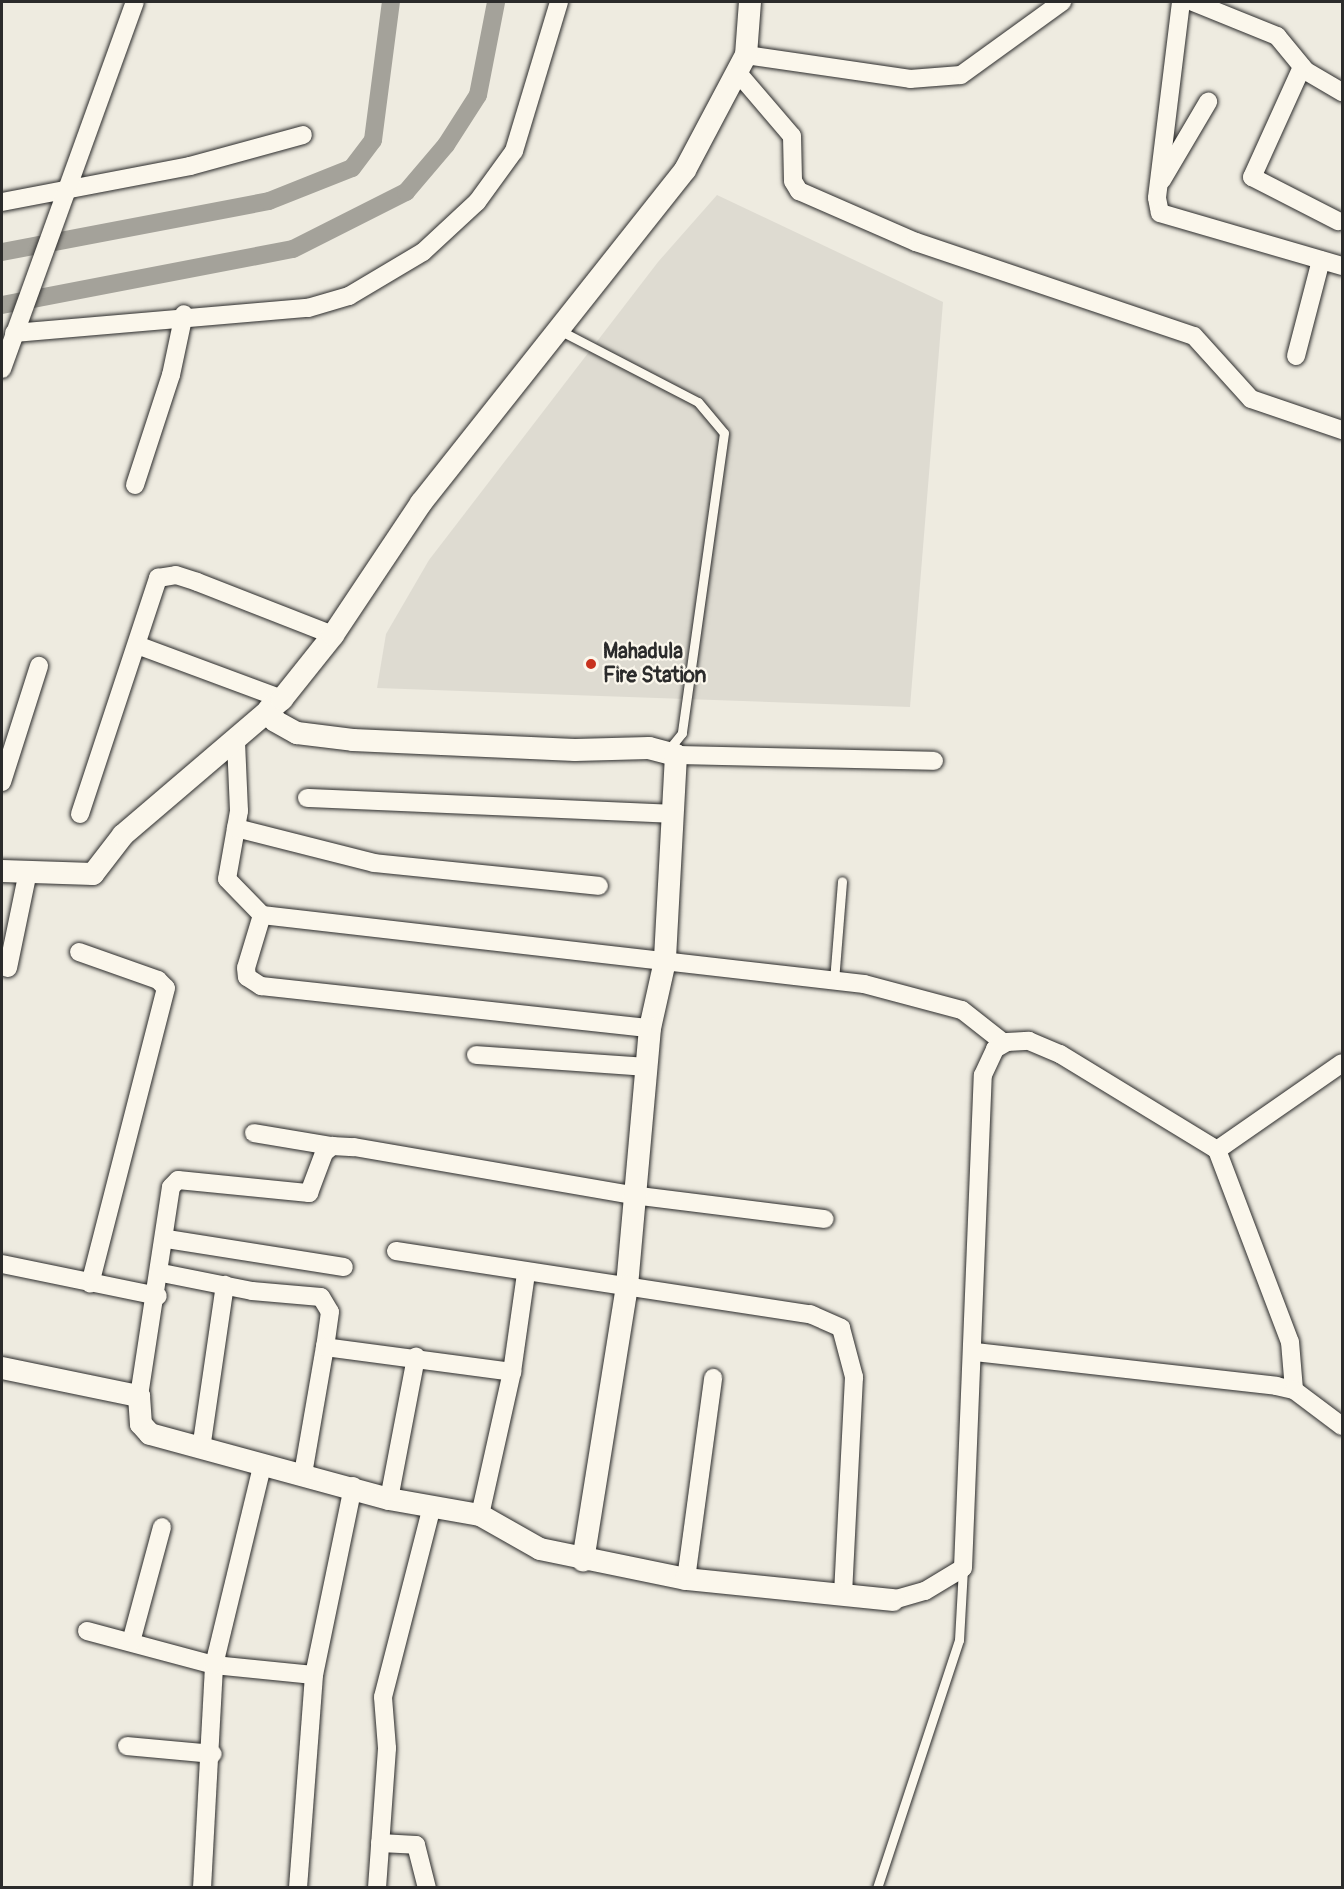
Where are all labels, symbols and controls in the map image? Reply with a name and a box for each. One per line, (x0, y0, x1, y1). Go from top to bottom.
place label: Mahadula Fire Station (603, 639, 706, 689)
marker: Mahadula Fire Station (584, 657, 598, 671)

